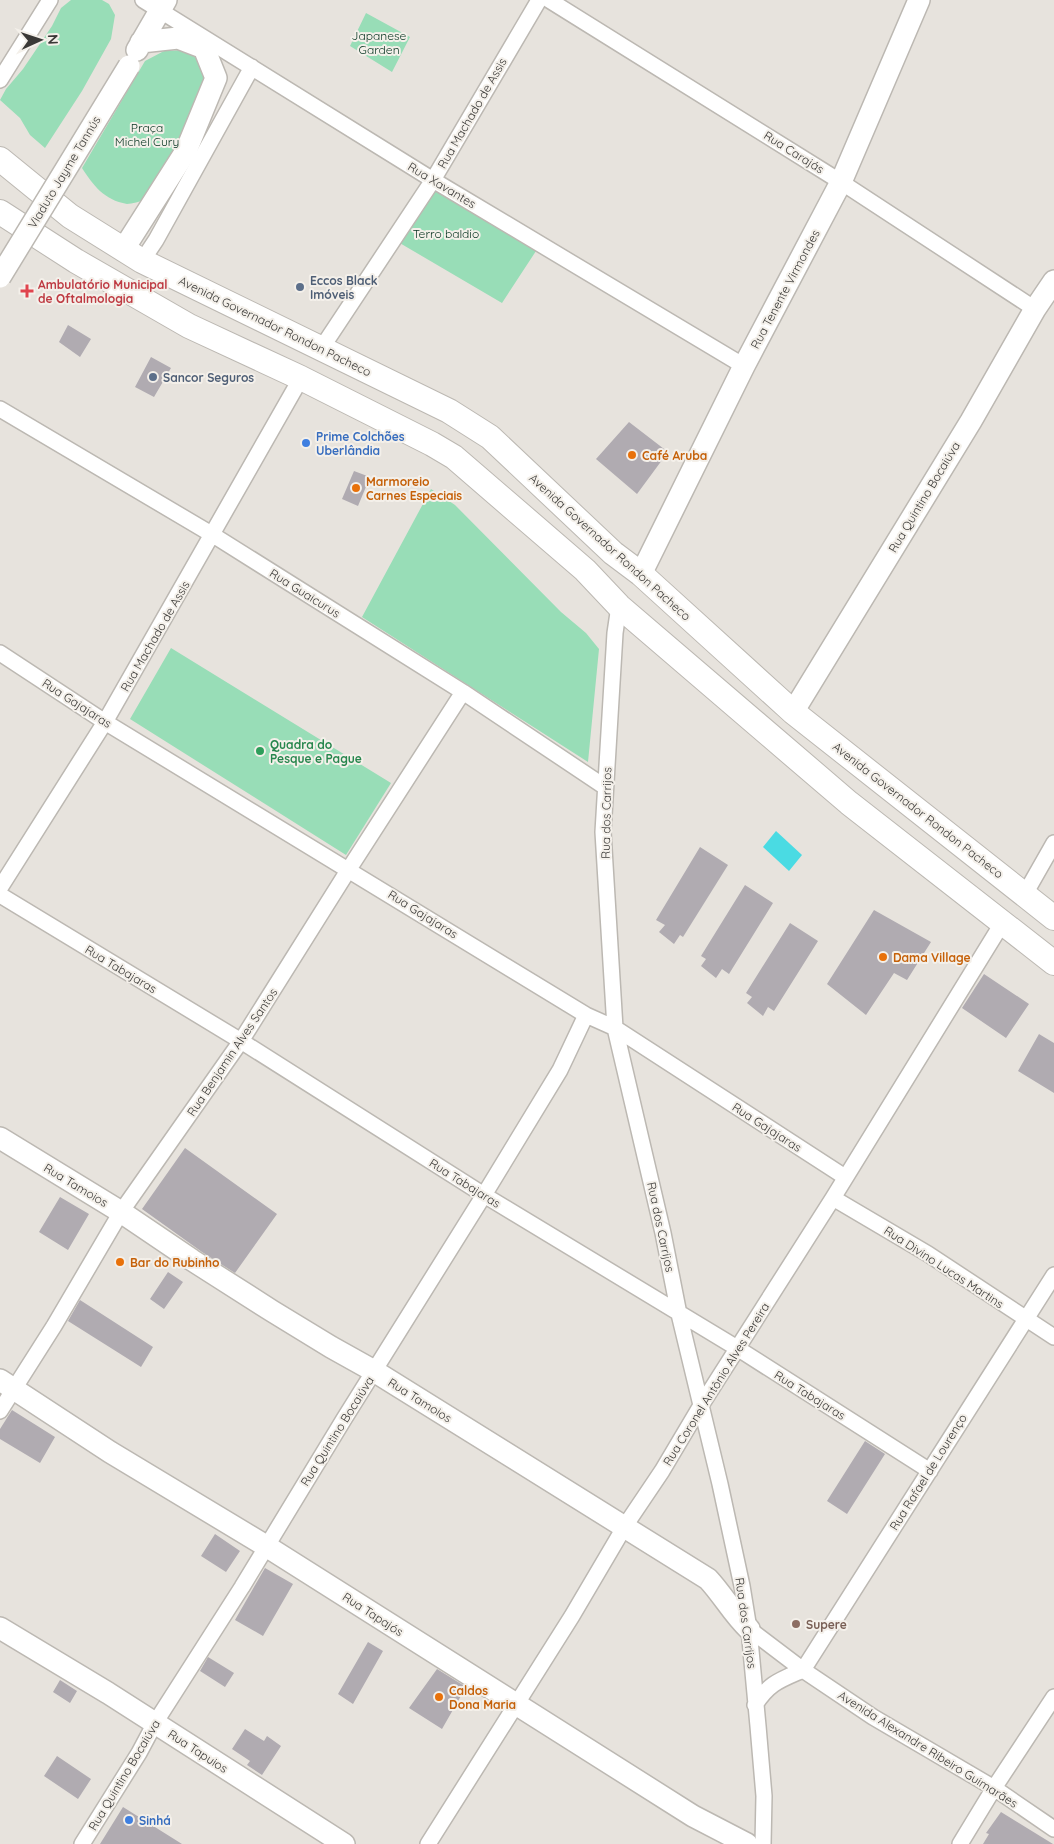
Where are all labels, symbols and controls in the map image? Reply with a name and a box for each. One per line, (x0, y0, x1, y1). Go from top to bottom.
north arrow (15, 15, 65, 65)
park label: Japanese Garden (352, 28, 407, 57)
text: N (44, 34, 62, 45)
street label: Rua Machado de Assis (434, 55, 510, 171)
street label: Viaduto Jayme Tannús (25, 113, 104, 231)
park label: Praça Michel Cury (115, 120, 179, 149)
street label: Rua Carajás (761, 128, 827, 177)
street label: Rua Xavantes (405, 159, 479, 211)
park label: Terro baldio (413, 226, 479, 241)
street label: Rua Tenente Virmondes (747, 227, 823, 351)
street label: Avenida Governador Rondon Pacheco (176, 273, 374, 379)
place label: Eccos Black Imóveis (310, 273, 378, 302)
place label: Ambulatório Municipal de Oftalmologia (38, 277, 168, 306)
marker: Eccos Black Imóveis (294, 281, 306, 293)
marker: Ambulatório Municipal de Oftalmologia (20, 284, 34, 298)
place label: Sancor Seguros (163, 370, 254, 385)
marker: Sancor Seguros (147, 371, 159, 383)
place label: Prime Colchões Uberlândia (316, 429, 405, 458)
marker: Prime Colchões Uberlândia (300, 437, 312, 449)
street label: Rua Quintino Bocaiúva (885, 439, 963, 555)
place label: Café Aruba (642, 448, 707, 463)
marker: Café Aruba (626, 449, 638, 461)
street label: Avenida Governador Rondon Pacheco (526, 470, 694, 624)
place label: Marmoreio Carnes Especiais (366, 474, 462, 503)
marker: Marmoreio Carnes Especiais (350, 482, 362, 494)
street label: Rua Guaicurus (267, 565, 343, 621)
street label: Rua Machado de Assis (117, 578, 193, 694)
street label: Rua Gajajaras (40, 675, 115, 731)
place label: Quadra do Pesque e Pague (270, 737, 362, 766)
street label: Avenida Governador Rondon Pacheco (830, 739, 1006, 881)
marker: Quadra do Pesque e Pague (254, 745, 266, 757)
street label: Rua dos Carrijos (598, 767, 614, 859)
street label: Rua Gajajaras (385, 887, 461, 942)
street label: Rua Tabajaras (82, 942, 160, 996)
place label: Dama Village (893, 950, 971, 965)
marker: Dama Village (877, 951, 889, 963)
street label: Rua Benjamin Alves Santos (184, 985, 281, 1119)
street label: Rua Gajajaras (730, 1099, 805, 1155)
street label: Rua Tabajaras (427, 1155, 504, 1211)
street label: Rua Tamoios (41, 1160, 111, 1210)
street label: Rua dos Carrijos (644, 1181, 678, 1274)
street label: Rua Divino Lucas Martins (881, 1223, 1007, 1311)
place label: Bar do Rubinho (130, 1255, 220, 1270)
marker: Bar do Rubinho (114, 1256, 126, 1268)
street label: Rua Coronel Antônio Alves Pereira (659, 1300, 773, 1468)
street label: Rua Tabajaras (772, 1367, 849, 1423)
street label: Rua Quintino Bocaiúva (297, 1373, 377, 1489)
street label: Rua Tamoios (385, 1374, 455, 1426)
street label: Rua Rafael de Lourenço (886, 1411, 970, 1533)
street label: Rua dos Carrijos (732, 1577, 760, 1670)
street label: Rua Tapajós (340, 1589, 406, 1639)
place label: Supere (806, 1617, 847, 1632)
marker: Supere (790, 1618, 802, 1630)
place label: Caldos Dona Maria (449, 1683, 516, 1712)
street label: Avenida Alexandre Ribeiro Guimarães (835, 1687, 1021, 1811)
marker: Caldos Dona Maria (433, 1691, 445, 1703)
street label: Rua Quintino Bocaiúva (85, 1717, 163, 1833)
street label: Rua Tapuios (165, 1726, 231, 1776)
place label: Sinhá (139, 1813, 171, 1828)
marker: Sinhá (123, 1814, 135, 1826)

